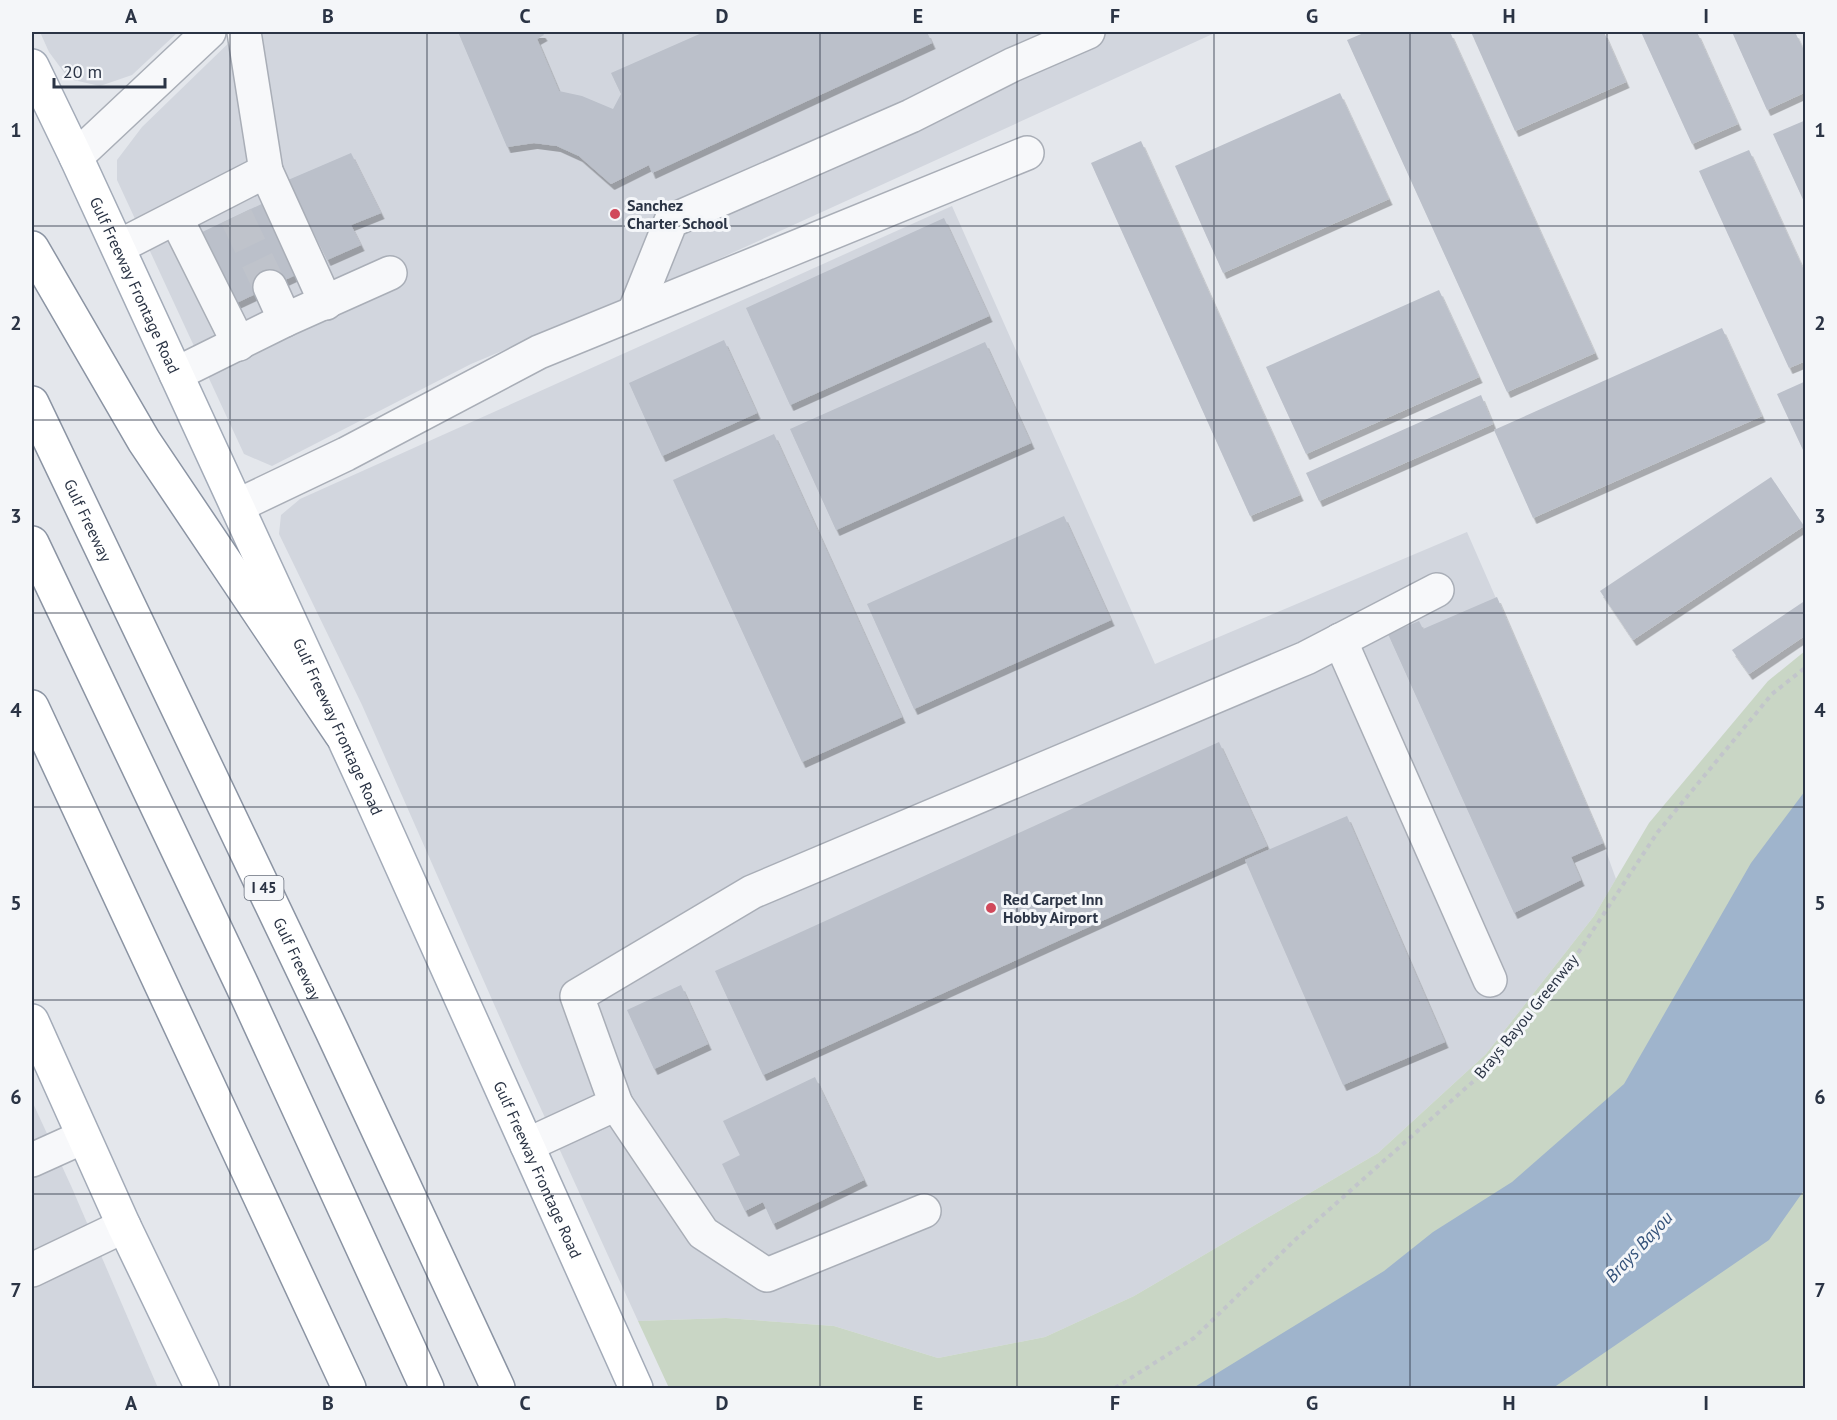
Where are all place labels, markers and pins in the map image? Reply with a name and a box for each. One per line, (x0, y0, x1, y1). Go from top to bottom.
place label: Sanchez Charter School (627, 195, 728, 233)
marker: Sanchez Charter School (608, 207, 622, 221)
place label: Red Carpet Inn Hobby Airport (1003, 889, 1103, 927)
marker: Red Carpet Inn Hobby Airport (984, 901, 998, 915)

